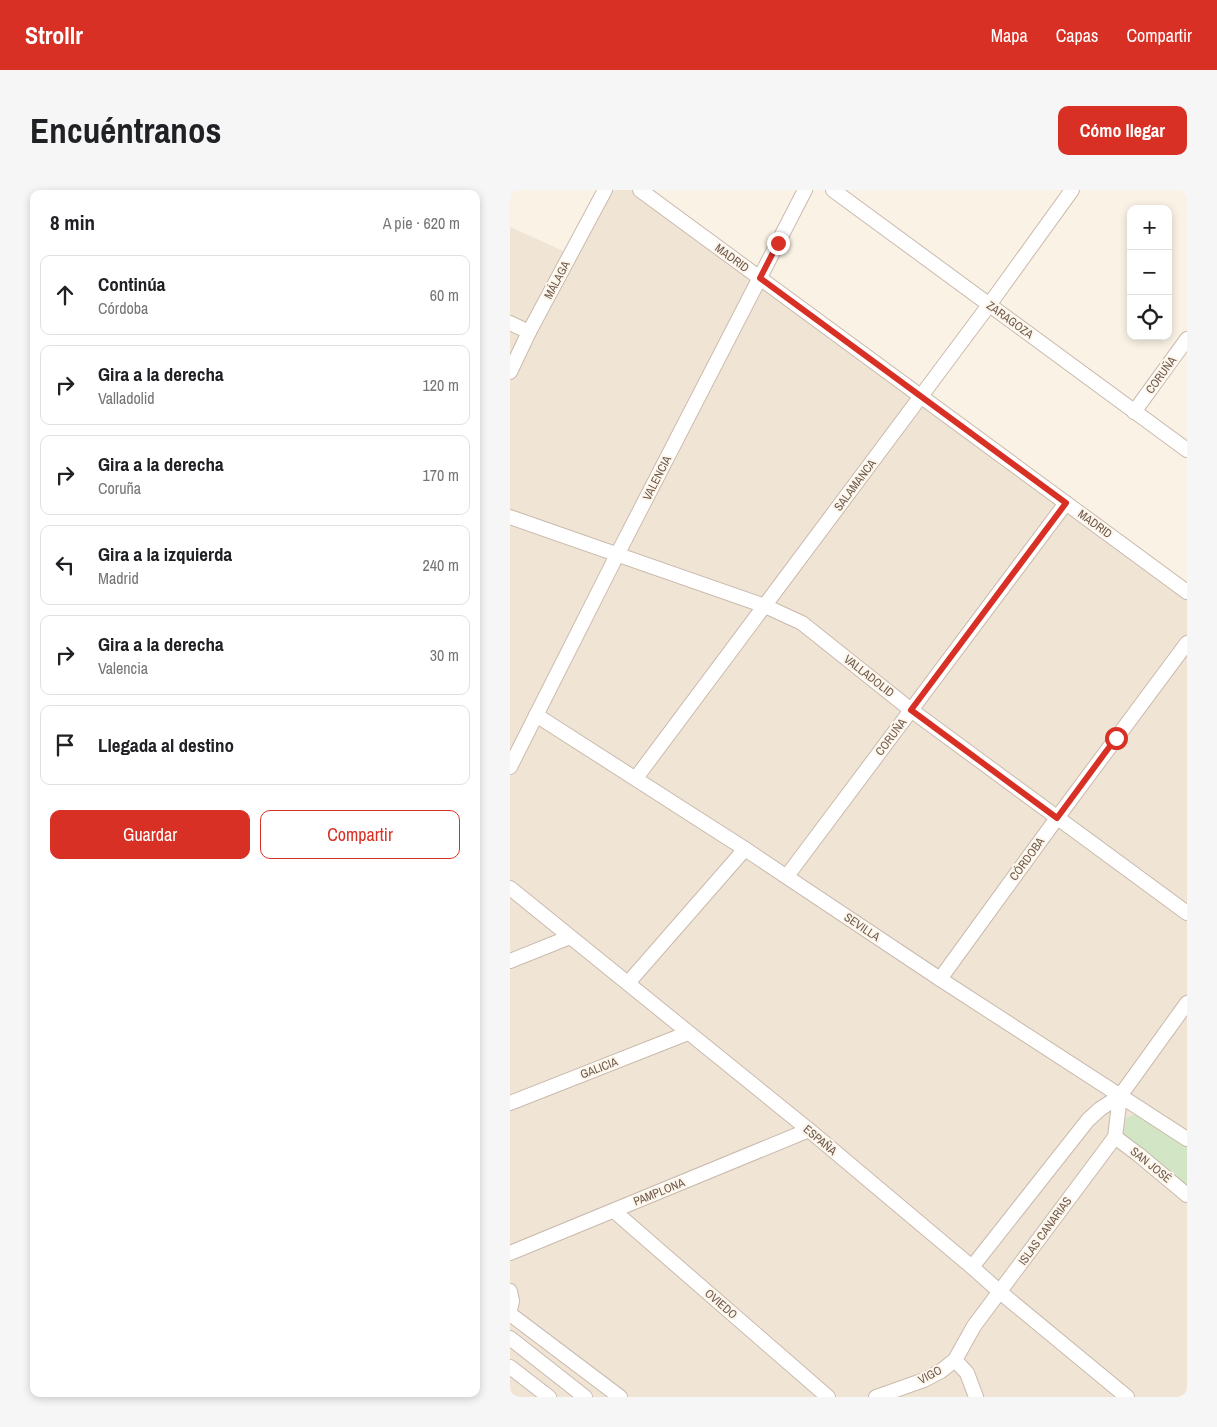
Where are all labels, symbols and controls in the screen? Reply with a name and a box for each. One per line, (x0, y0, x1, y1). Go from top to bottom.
text: Strollr (25, 19, 83, 51)
text: Mapa (991, 23, 1028, 48)
text: Capas (1056, 23, 1098, 48)
text: Compartir (1126, 23, 1192, 48)
button: Cómo llegar (1058, 106, 1187, 155)
text: Encuéntranos (30, 107, 221, 154)
map controls (1127, 205, 1172, 340)
button: + (1127, 205, 1172, 250)
text: 8 min (50, 208, 95, 237)
text: A pie · 620 m (383, 212, 460, 234)
route end (767, 232, 790, 255)
street label: MADRID (712, 240, 752, 276)
button: − (1127, 250, 1172, 295)
street label: MÁLAGA (540, 258, 574, 302)
text: Continúa (98, 271, 166, 297)
icon: ahead (51, 281, 79, 309)
text: 60 m (430, 284, 459, 306)
button: locate (1127, 295, 1172, 340)
text: Córdoba (98, 297, 148, 319)
street label: ZARAGOZA (983, 298, 1037, 343)
street label: CORUÑA (1142, 353, 1180, 397)
text: Gira a la derecha (98, 361, 224, 387)
icon: right (51, 371, 79, 399)
text: 120 m (423, 374, 459, 396)
text: Valladolid (98, 387, 155, 409)
text: Gira a la derecha (98, 451, 224, 477)
street label: VALENCIA (639, 453, 675, 503)
street label: SALAMANCA (830, 456, 880, 514)
icon: right (51, 461, 79, 489)
text: 170 m (423, 464, 459, 486)
text: Coruña (98, 477, 141, 499)
street label: MADRID (1075, 506, 1115, 542)
text: Gira a la izquierda (98, 541, 232, 567)
icon: left (51, 551, 79, 579)
text: 240 m (423, 554, 459, 576)
text: Madrid (98, 567, 139, 589)
text: Gira a la derecha (98, 631, 224, 657)
icon: right (51, 641, 79, 669)
text: 30 m (430, 644, 459, 666)
street label: VALLADOLID (840, 651, 898, 701)
text: Valencia (98, 657, 148, 679)
street label: CORUÑA (872, 715, 910, 759)
route start (1105, 727, 1128, 750)
icon: arrive (51, 731, 79, 759)
text: Llegada al destino (98, 732, 234, 758)
button: Guardar (50, 810, 250, 859)
button: Compartir (260, 810, 460, 859)
street label: CÓRDOBA (1006, 834, 1048, 884)
street label: SEVILLA (841, 909, 883, 945)
street label: GALICIA (578, 1053, 620, 1082)
street label: ESPAÑA (800, 1121, 840, 1159)
street label: SAN JOSÉ (1127, 1143, 1175, 1187)
street label: PAMPLONA (631, 1174, 687, 1210)
street label: ISLAS CANARIAS (1015, 1193, 1076, 1268)
street label: OVIEDO (701, 1285, 741, 1323)
street label: VIGO (915, 1362, 945, 1388)

